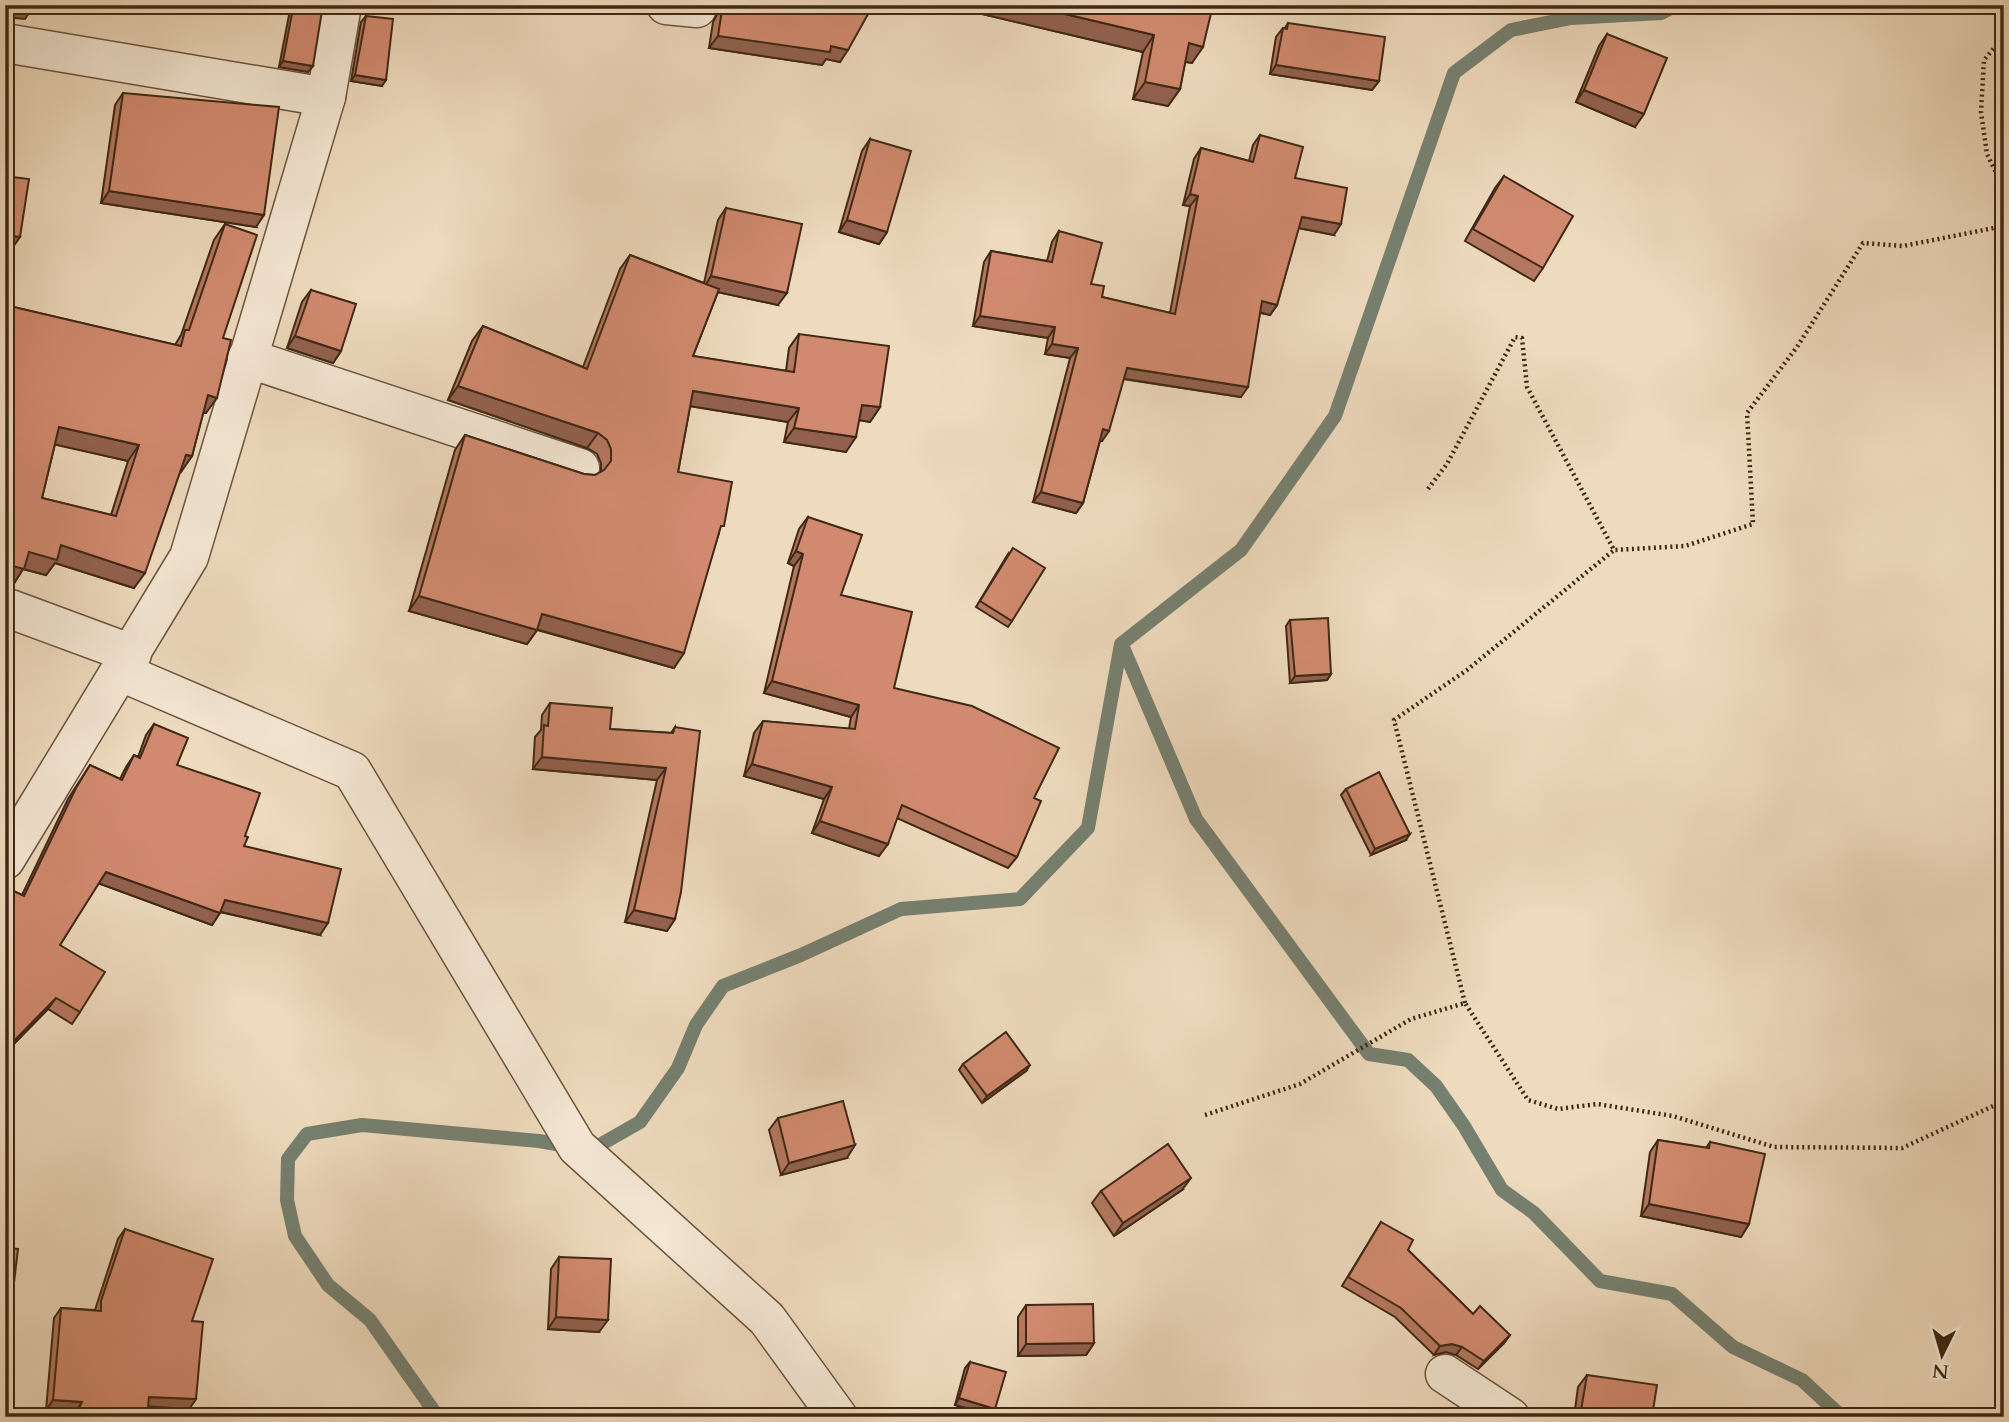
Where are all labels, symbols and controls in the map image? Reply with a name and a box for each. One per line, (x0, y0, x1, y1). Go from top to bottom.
north arrow (1908, 1320, 1978, 1390)
text: N (1931, 1357, 1950, 1385)

